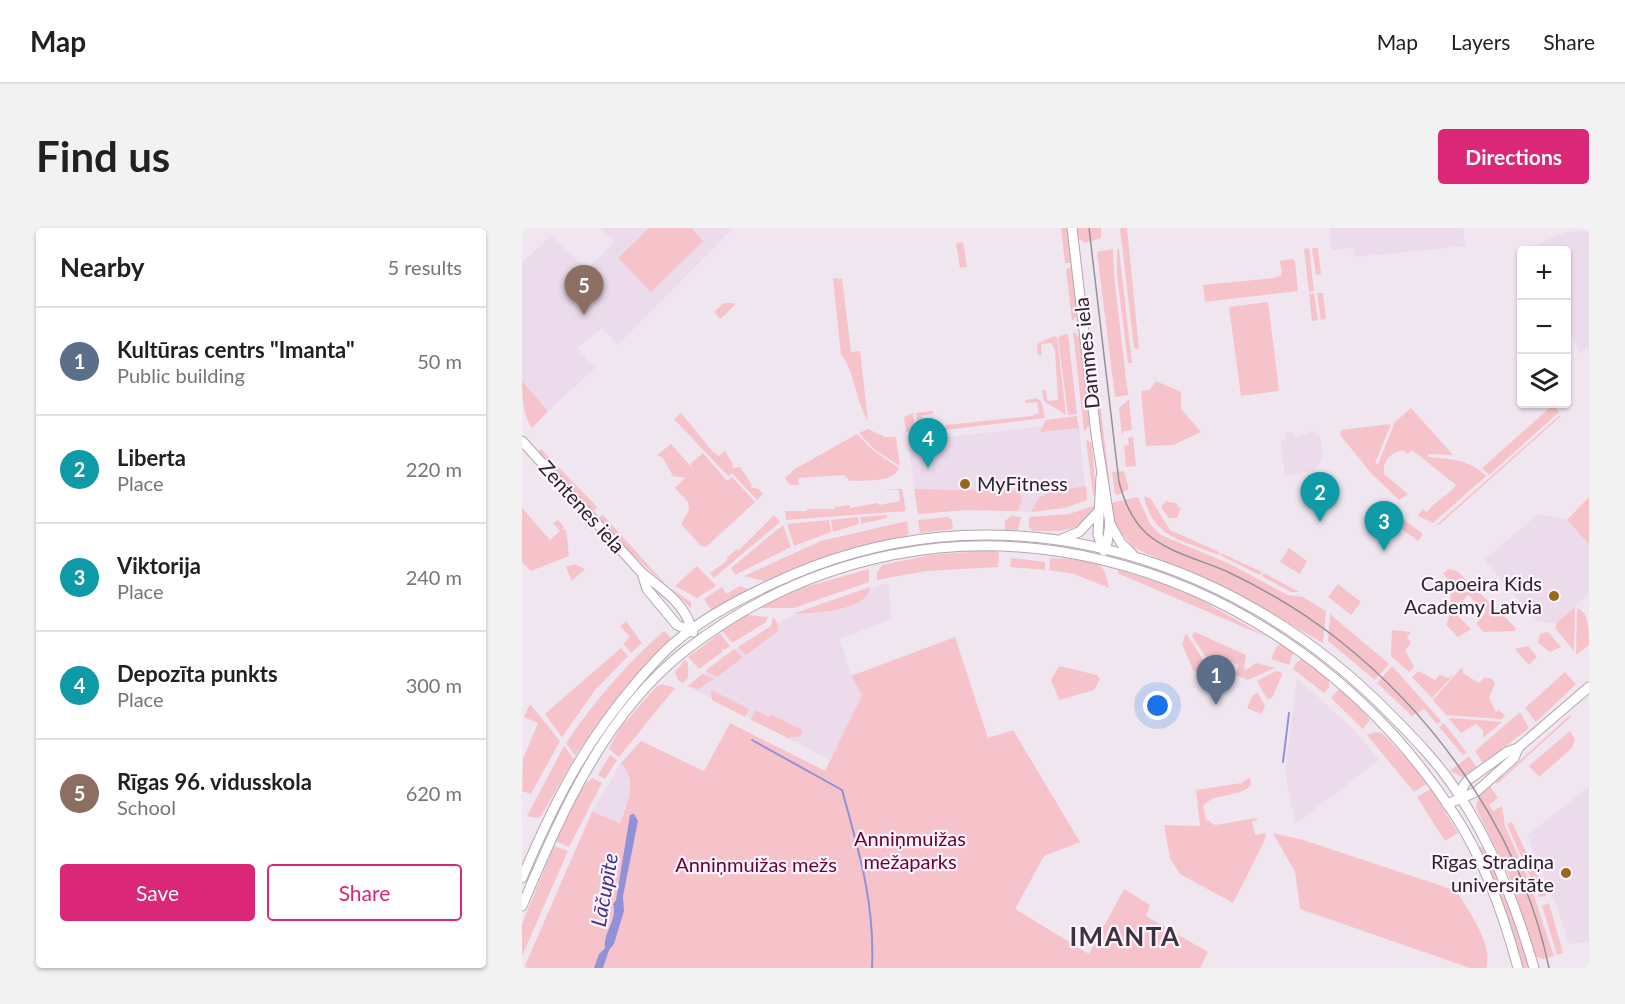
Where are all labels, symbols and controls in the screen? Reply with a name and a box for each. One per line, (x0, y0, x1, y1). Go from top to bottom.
text: Map (30, 24, 86, 58)
text: Map (1377, 29, 1418, 54)
text: Layers (1451, 29, 1510, 54)
text: Share (1543, 29, 1595, 54)
button: Directions (1438, 129, 1589, 184)
text: Find us (36, 131, 170, 181)
map controls (1517, 246, 1571, 408)
button: + (1517, 246, 1571, 300)
text: Nearby (60, 251, 145, 283)
text: 5 results (387, 255, 462, 279)
pin: 5 (564, 266, 604, 315)
street label: Dammes iela (1068, 296, 1104, 410)
button: − (1517, 300, 1571, 354)
text: Kultūras centrs "Imanta" (117, 336, 355, 363)
text: 1 (74, 349, 85, 373)
text: 50 m (417, 349, 462, 373)
button: layers (1517, 354, 1571, 408)
text: Public building (117, 363, 245, 387)
pin: 4 (908, 418, 948, 468)
text: Liberta (117, 444, 186, 471)
street label: Zentenes iela (535, 455, 631, 558)
text: 2 (74, 457, 85, 481)
text: 220 m (406, 457, 462, 481)
text: Place (117, 471, 164, 495)
place label: MyFitness (977, 471, 1068, 495)
pin: 2 (1300, 472, 1340, 522)
marker: MyFitness (958, 477, 972, 491)
pin: 3 (1364, 502, 1404, 551)
text: Viktorija (117, 552, 201, 579)
text: 3 (74, 565, 85, 589)
text: 240 m (406, 565, 462, 589)
place label: Capoeira Kids Academy Latvia (1404, 571, 1542, 618)
text: Place (117, 579, 164, 603)
marker: Capoeira Kids Academy Latvia (1547, 589, 1561, 603)
pin: 1 (1196, 656, 1236, 705)
text: Depozīta punkts (117, 660, 278, 687)
text: 4 (74, 673, 85, 697)
text: 300 m (406, 673, 462, 697)
text: Place (117, 687, 164, 711)
your location (1143, 691, 1172, 720)
text: Rīgas 96. vidusskola (117, 768, 312, 795)
text: 5 (74, 781, 85, 805)
text: 620 m (406, 781, 462, 805)
text: School (117, 795, 176, 819)
park label: Anniņmuižas mežaparks (854, 826, 966, 873)
place label: Rīgas Stradiņa universitāte (1431, 849, 1554, 896)
water label: Lāčupīte (585, 851, 622, 928)
park label: Anniņmuižas mežs (675, 852, 837, 876)
button: Save (60, 864, 255, 921)
button: Share (267, 864, 462, 921)
marker: Rīgas Stradiņa universitāte (1559, 866, 1573, 880)
district label: IMANTA (1069, 920, 1181, 952)

